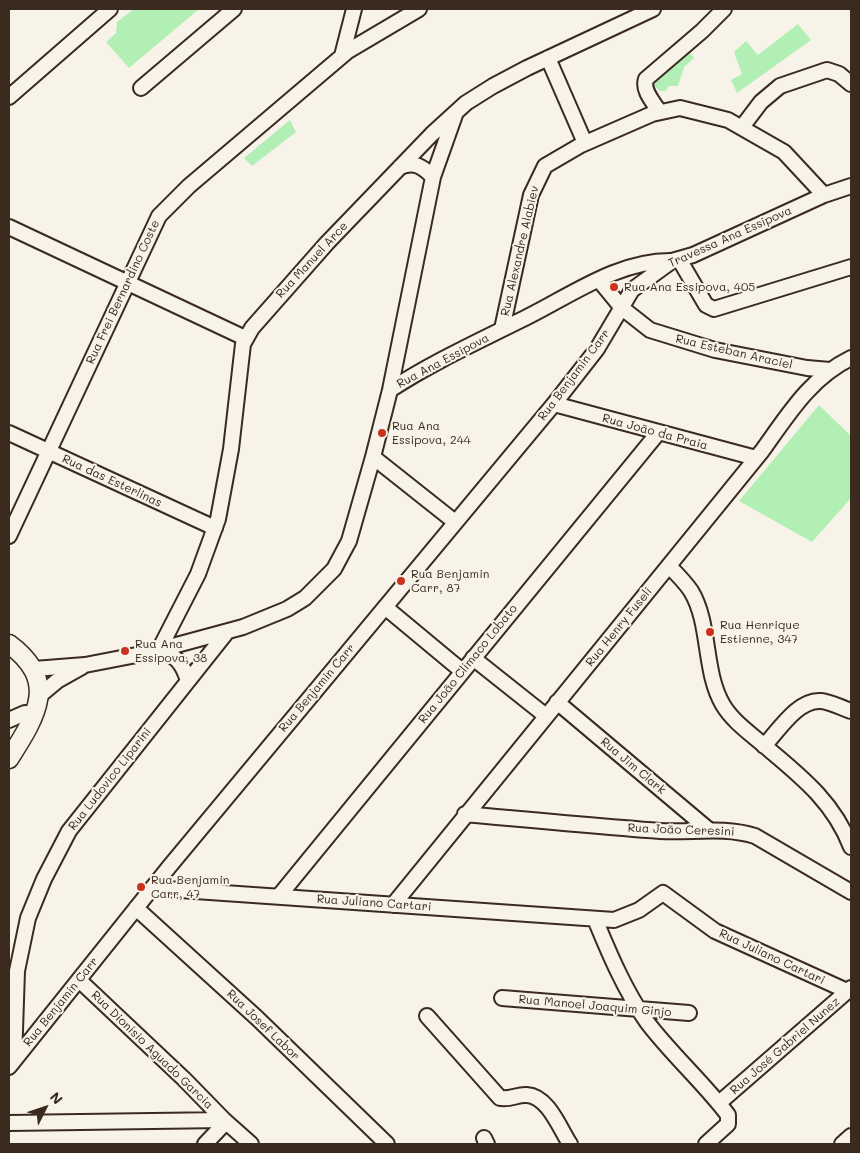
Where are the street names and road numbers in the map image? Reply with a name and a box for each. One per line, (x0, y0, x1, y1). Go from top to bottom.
street label: Rua Alexandre Alabiev (498, 184, 542, 318)
street label: Travessa Ana Essipova (666, 203, 794, 271)
street label: Rua Frei Bernardino Coste (83, 218, 163, 366)
street label: Rua Manuel Arce (273, 219, 351, 301)
street label: Rua Benjamin Carr (535, 327, 613, 423)
street label: Rua Ana Essipova (394, 331, 492, 391)
street label: Rua Esteban Araciel (674, 332, 794, 372)
street label: Rua João da Praia (601, 411, 709, 453)
street label: Rua das Esterlinas (60, 452, 164, 510)
street label: Rua Henry Fuseli (583, 585, 655, 669)
street label: Rua João Clímaco Lobato (416, 602, 520, 726)
street label: Rua Benjamin Carr (276, 641, 358, 735)
street label: Rua Ludovico Liparini (66, 725, 154, 833)
street label: Rua Jim Clark (597, 735, 669, 797)
street label: Rua João Ceresini (627, 821, 735, 839)
street label: Rua Juliano Cartari (316, 892, 432, 914)
street label: Rua Juliano Cartari (717, 926, 827, 988)
street label: Rua Benjamin Carr (21, 955, 101, 1049)
street label: Rua Josef Labor (224, 987, 302, 1063)
street label: Rua Dionísio Aguado Garcia (88, 988, 216, 1112)
street label: Rua Manoel Joaquim Ginjo (518, 992, 672, 1020)
street label: Rua José Gabriel Nunez (727, 994, 843, 1098)

